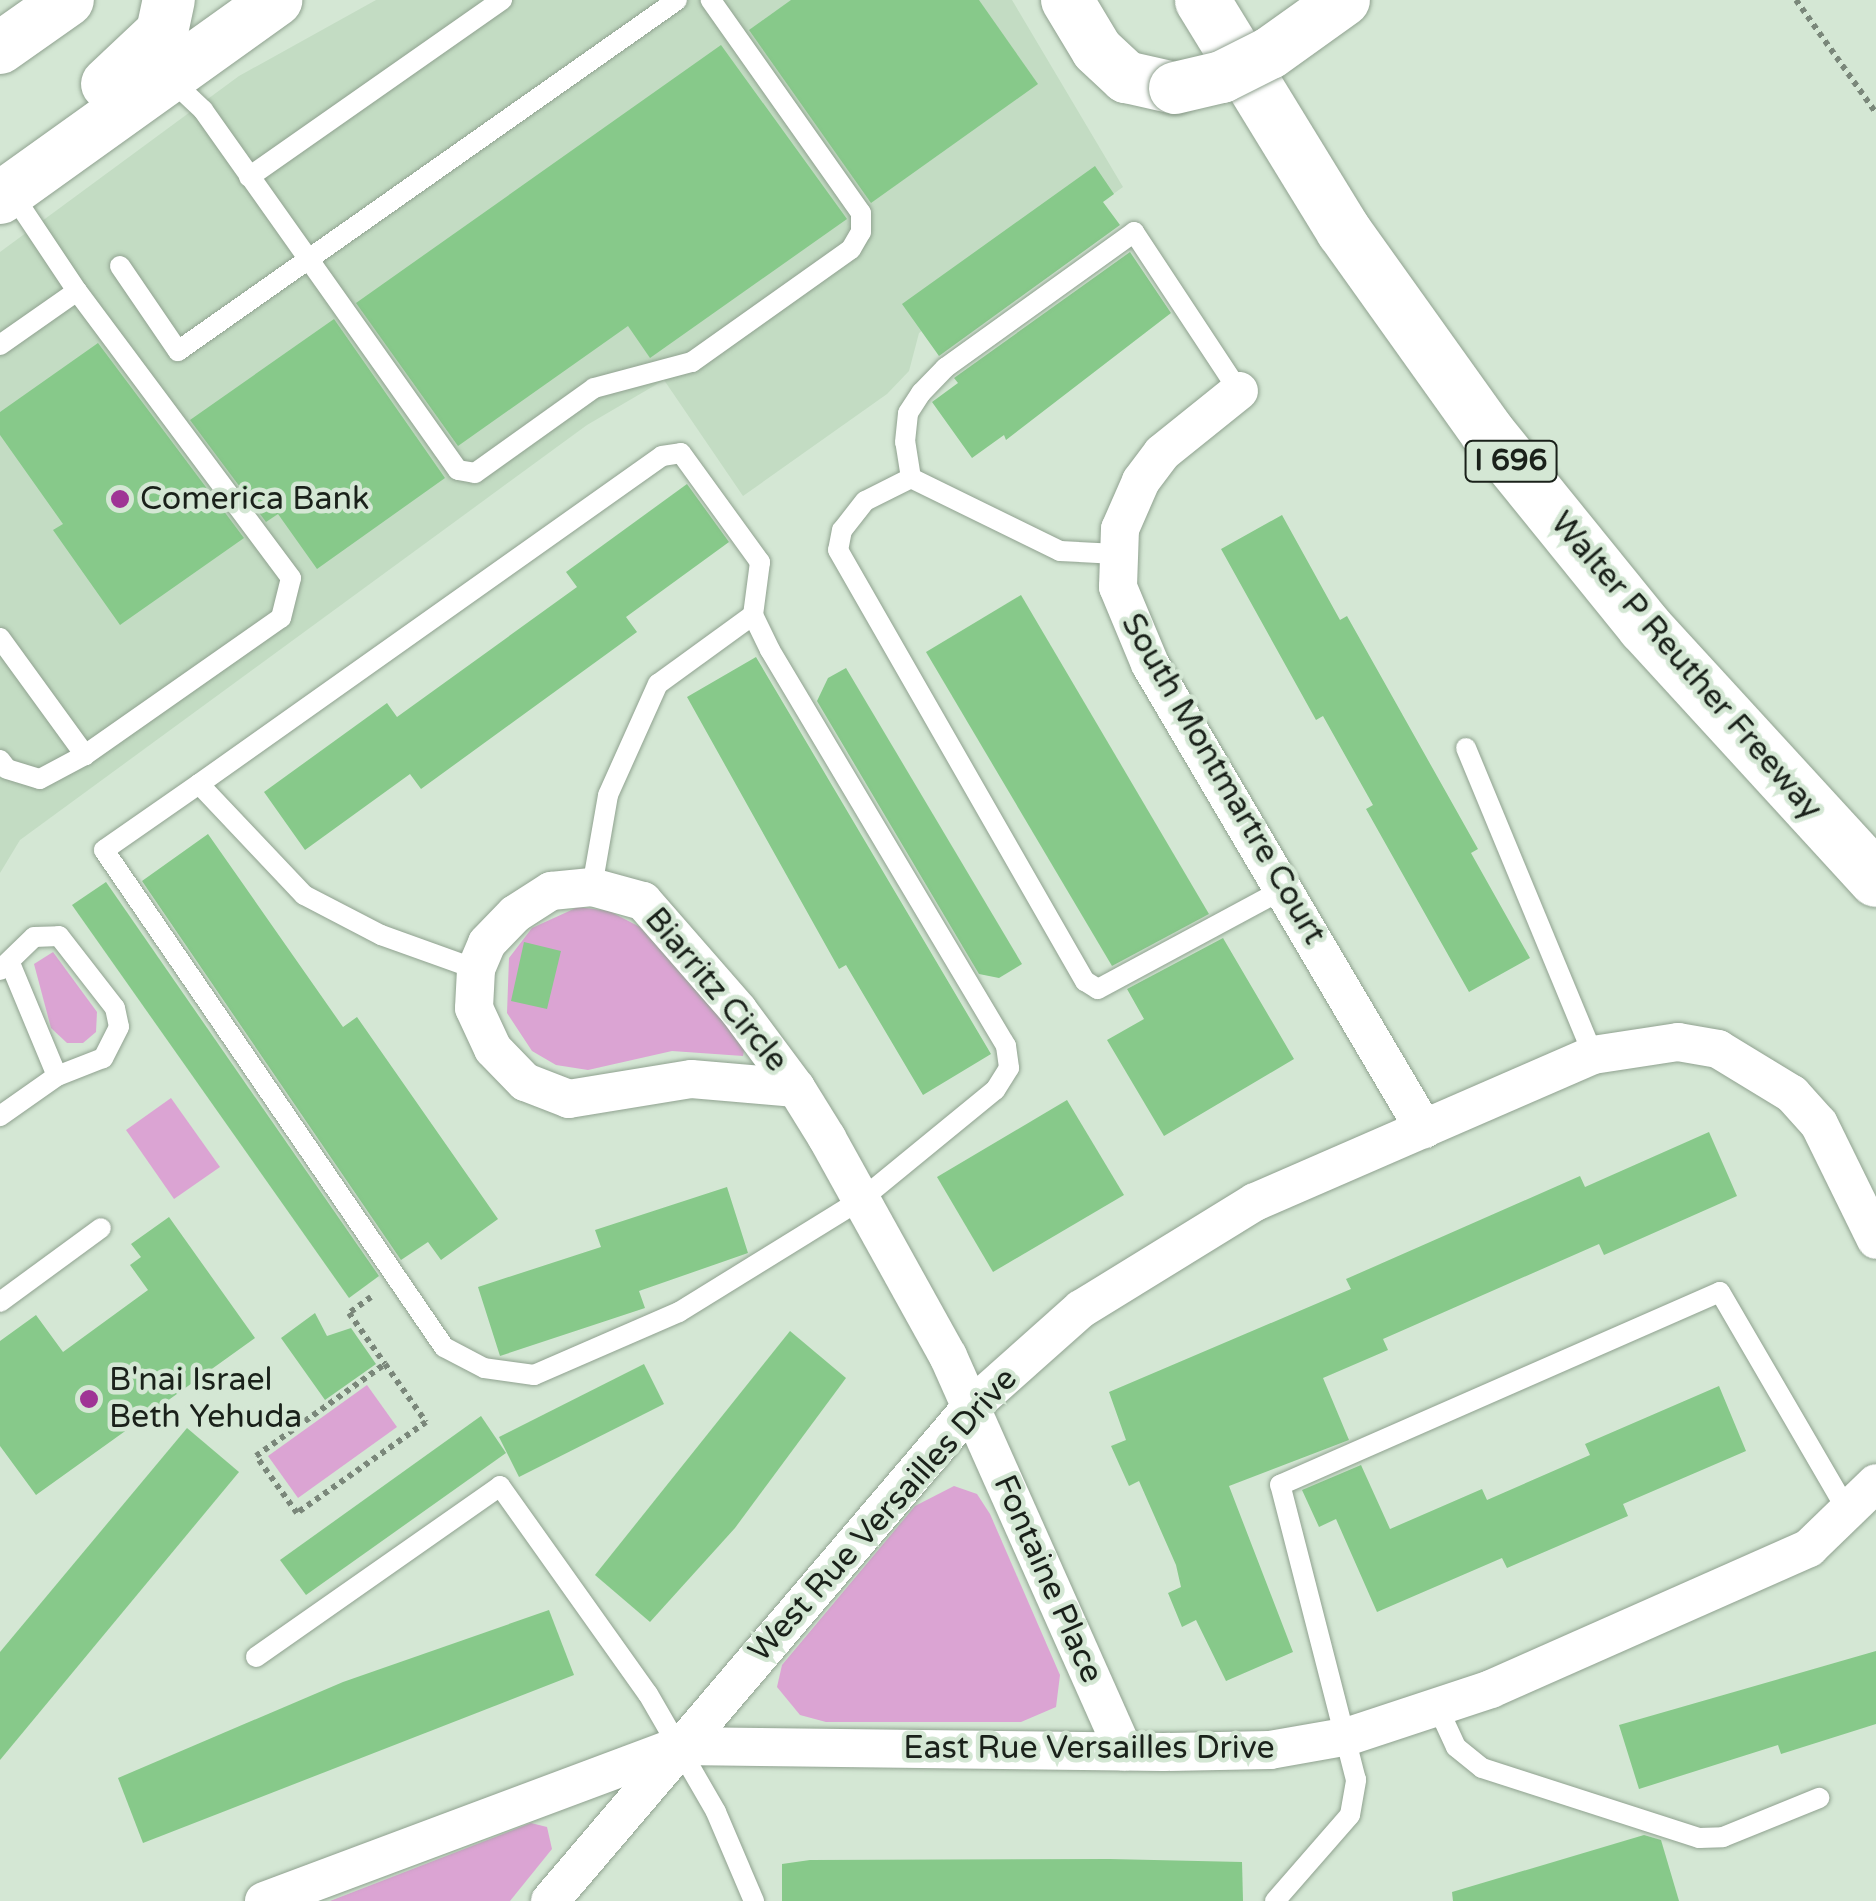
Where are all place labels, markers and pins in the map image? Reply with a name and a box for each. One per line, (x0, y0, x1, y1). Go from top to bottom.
place label: Comerica Bank (140, 480, 369, 518)
marker: Comerica Bank (109, 488, 131, 510)
place label: B'nai Israel Beth Yehuda (109, 1362, 302, 1437)
marker: B'nai Israel Beth Yehuda (78, 1388, 100, 1410)

